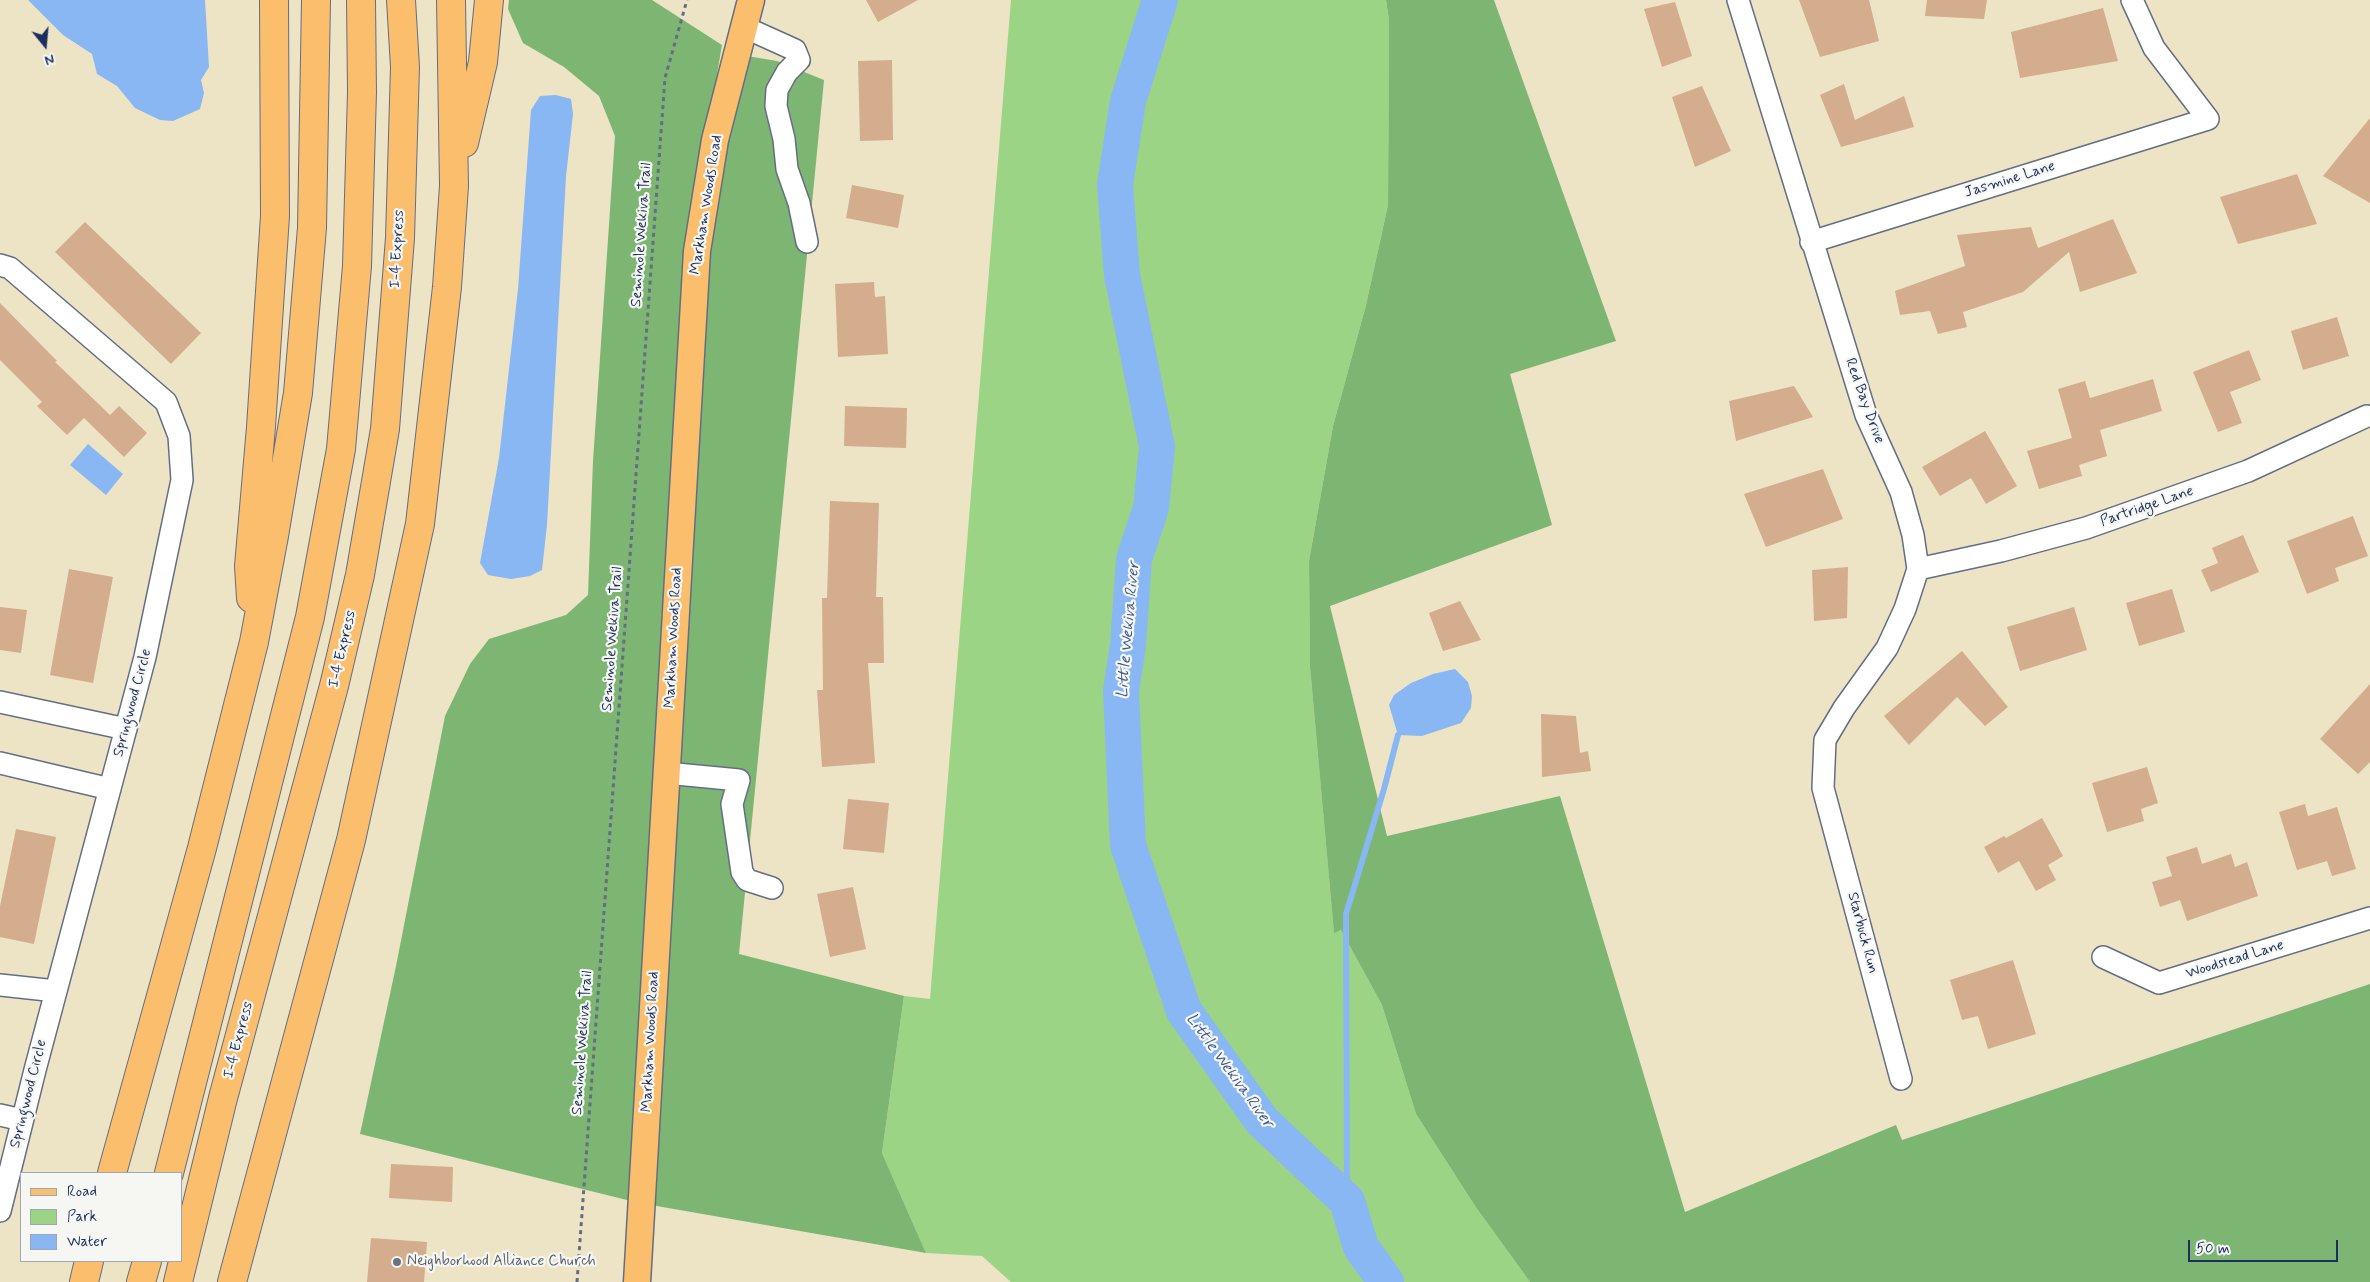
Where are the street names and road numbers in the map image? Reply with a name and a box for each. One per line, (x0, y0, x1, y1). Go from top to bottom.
street label: Markham Woods Road (687, 134, 727, 276)
street label: Jasmine Lane (1963, 158, 2057, 202)
street label: Seminole Wekiva Trail (628, 162, 656, 308)
street label: I-4 Express (387, 209, 409, 289)
street label: Red Bay Drive (1840, 356, 1888, 446)
street label: Partridge Lane (2098, 483, 2196, 531)
street label: Seminole Wekiva Trail (599, 566, 627, 712)
street label: Markham Woods Road (661, 567, 687, 709)
street label: I-4 Express (325, 609, 361, 689)
street label: Springwood Circle (110, 647, 156, 759)
street label: Starbuck Run (1842, 890, 1882, 976)
street label: Woodstead Lane (2184, 937, 2286, 983)
street label: Seminole Wekiva Trail (569, 970, 597, 1116)
street label: Markham Woods Road (638, 971, 664, 1113)
street label: I-4 Express (220, 1000, 258, 1080)
street label: Springwood Circle (7, 1038, 51, 1150)

